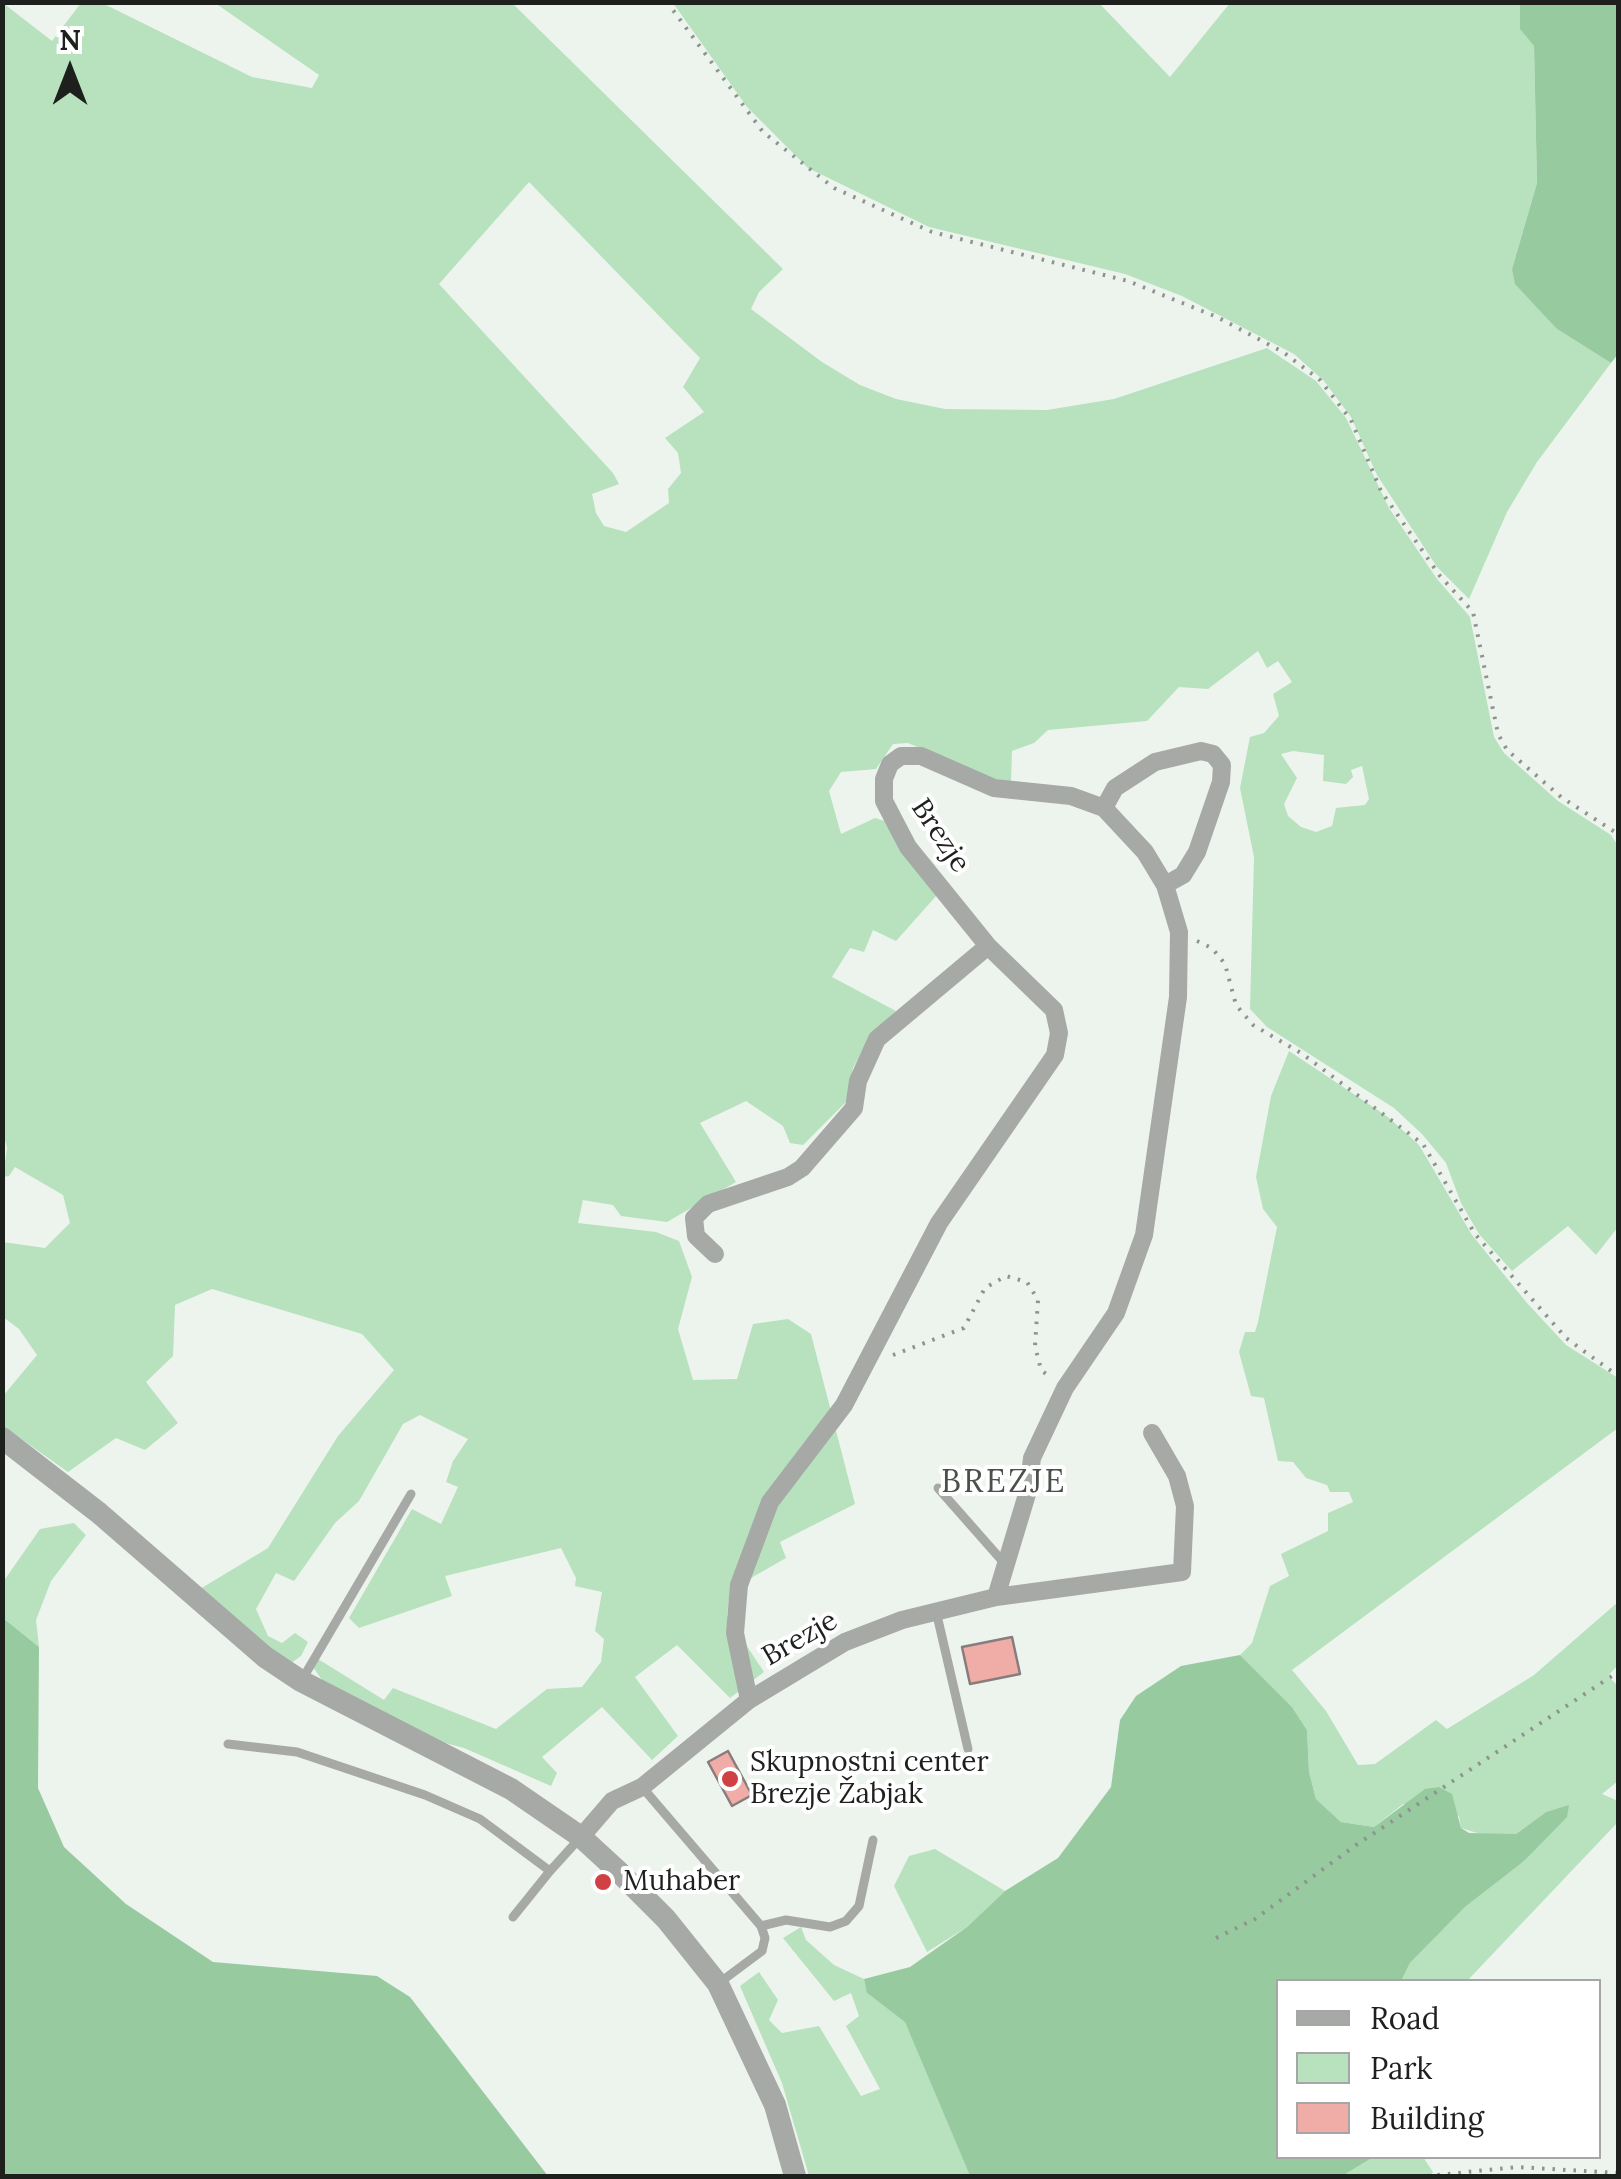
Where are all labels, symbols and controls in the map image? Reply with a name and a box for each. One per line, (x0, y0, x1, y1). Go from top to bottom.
north arrow (20, 20, 120, 120)
text: N (59, 22, 81, 58)
street label: Brezje (903, 793, 977, 879)
district label: BREZJE (941, 1464, 1067, 1502)
street label: Brezje (756, 1604, 844, 1674)
place label: Skupnostni center Brezje Žabjak (750, 1746, 989, 1812)
marker: Skupnostni center Brezje Žabjak (719, 1768, 741, 1790)
place label: Muhaber (623, 1865, 740, 1899)
marker: Muhaber (592, 1871, 614, 1893)
legend (1276, 1979, 1601, 2159)
text: Road (1370, 1999, 1440, 2037)
text: Park (1370, 2049, 1432, 2087)
text: Building (1370, 2099, 1484, 2137)

